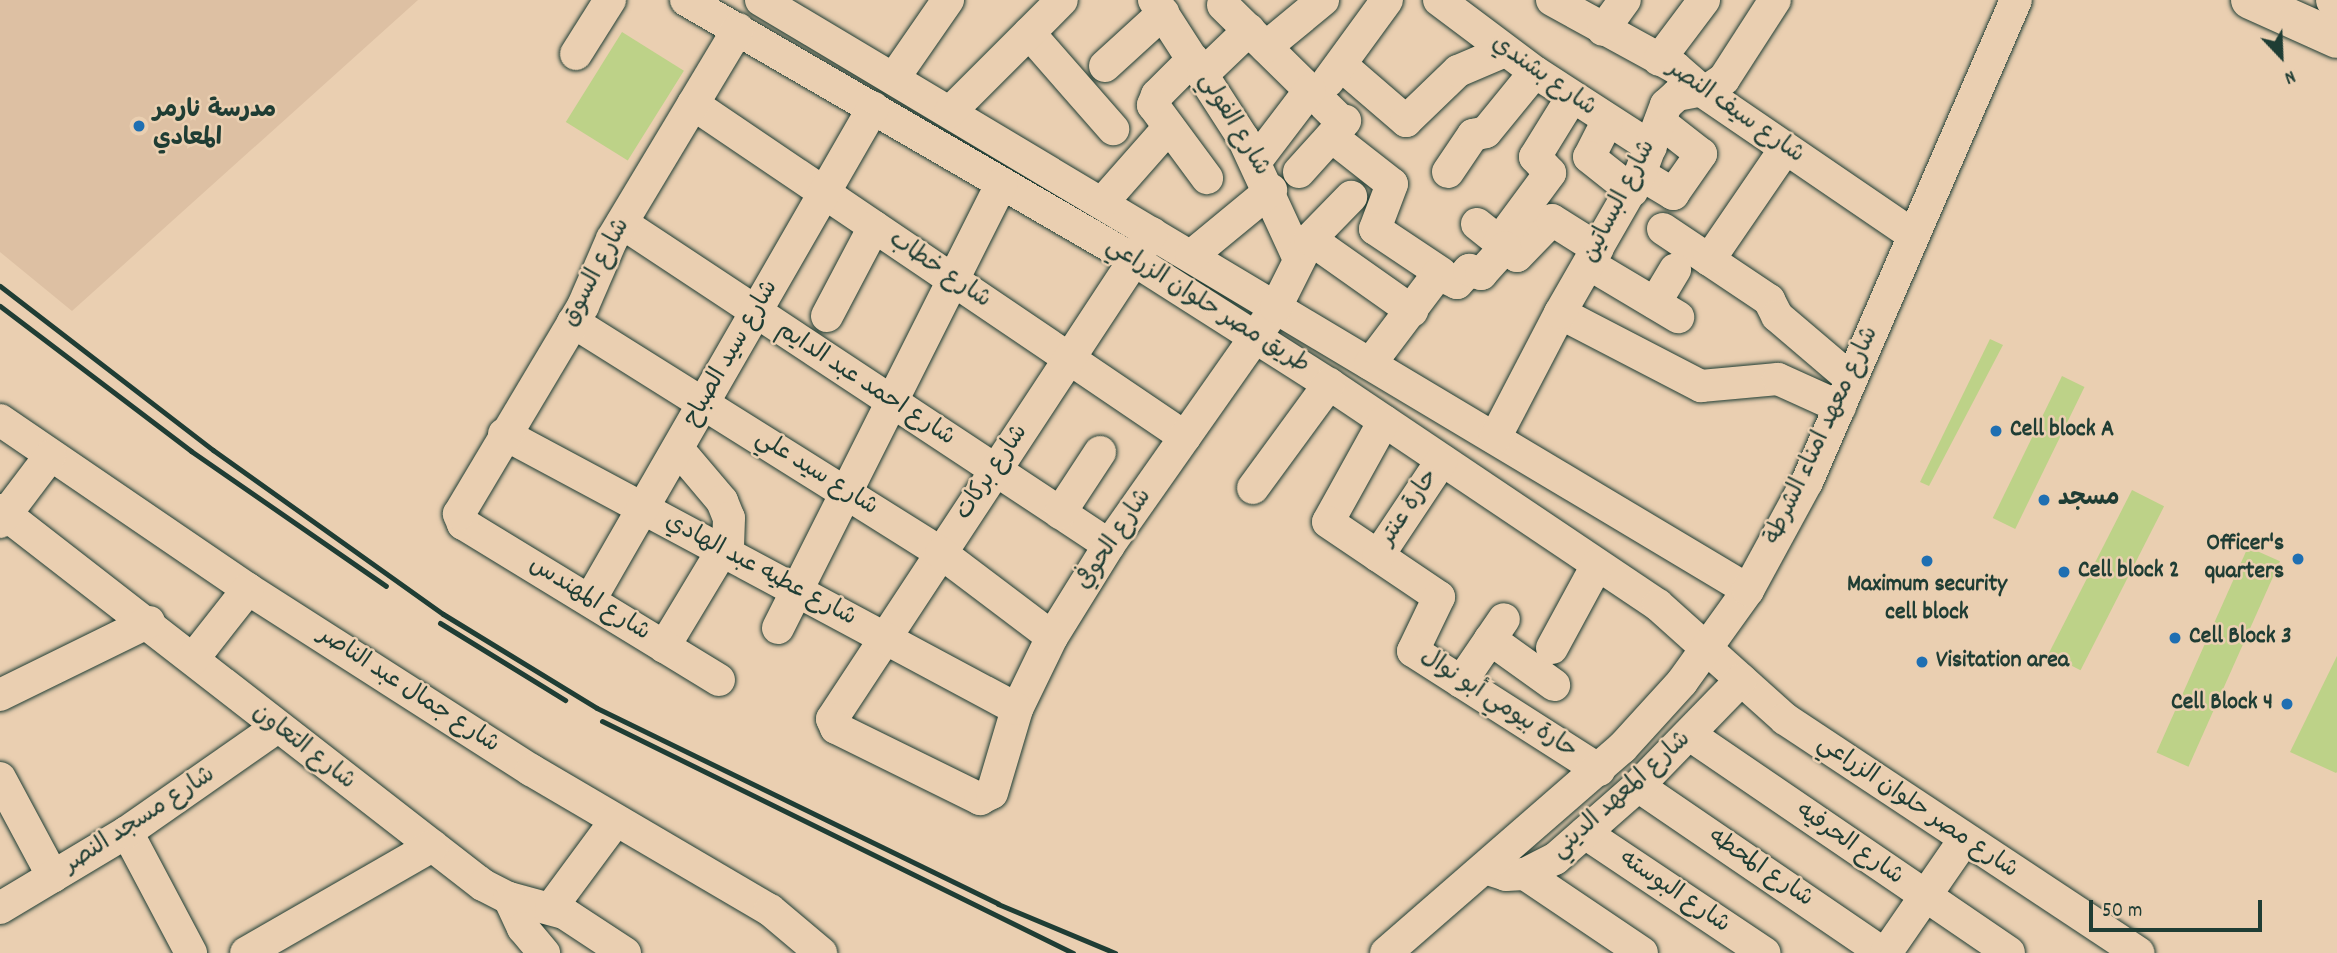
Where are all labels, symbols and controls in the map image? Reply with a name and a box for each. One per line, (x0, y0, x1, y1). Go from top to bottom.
north arrow (2246, 21, 2316, 91)
street label: شارع بشندي (1485, 30, 1601, 124)
street label: شارع سيف النصر (1661, 55, 1809, 171)
text: N (2280, 62, 2299, 90)
street label: شارع الفولي (1191, 68, 1275, 182)
place label: مدرسة نارمر المعادي (153, 98, 276, 154)
marker: مدرسة نارمر المعادي (131, 118, 147, 134)
street label: شارع البساتين (1577, 136, 1663, 268)
street label: شارع السوق (556, 214, 638, 332)
street label: شارع خطاب (882, 226, 996, 316)
street label: طريق مصر حلوان الزراعي (1100, 233, 1314, 381)
street label: شارع سيد الصباح (678, 276, 786, 432)
street label: شارع احمد عبد الدايم (770, 317, 960, 453)
street label: شارع معهد امناء الشرطة (1760, 322, 1886, 550)
place label: Cell block A (2010, 417, 2114, 445)
street label: شارع بركات (951, 420, 1035, 526)
marker: Cell block A (1988, 423, 2004, 439)
street label: شارع سيد علي (749, 425, 883, 523)
street label: حارة عنتر (1374, 464, 1446, 552)
street label: شارع الحوفي (1071, 484, 1159, 596)
place label: مسجد (2058, 486, 2120, 514)
marker: مسجد (2036, 492, 2052, 508)
street label: شارع عطيه عبد الهادي (659, 508, 861, 634)
place label: Officer's quarters (2204, 531, 2284, 587)
street label: شارع المهندس (523, 551, 655, 649)
marker: Officer's quarters (2290, 551, 2306, 567)
marker: Maximum security cell block (1919, 553, 1935, 569)
place label: Cell block 2 (2078, 558, 2180, 586)
marker: Cell block 2 (2056, 564, 2072, 580)
place label: Maximum security cell block (1847, 572, 2007, 628)
street label: شارع جمال عبد الناصر (312, 622, 504, 760)
place label: Cell Block 3 (2189, 624, 2292, 652)
marker: Cell Block 3 (2167, 630, 2183, 646)
street label: حارة بيومي أبو نوال (1414, 644, 1582, 766)
place label: Visitation area (1936, 648, 2069, 676)
marker: Visitation area (1914, 654, 1930, 670)
place label: Cell Block 4 (2171, 690, 2273, 718)
marker: Cell Block 4 (2279, 696, 2295, 712)
street label: شارع التعاون (246, 699, 360, 797)
street label: شارع المعهد الديني (1546, 726, 1698, 866)
street label: شارع مصر حلوان الزراعي (1811, 730, 2023, 886)
street label: شارع مسجد النصر (59, 761, 221, 881)
street label: شارع الحرفيه (1790, 797, 1908, 893)
street label: شارع المحطه (1702, 823, 1818, 915)
street label: شارع البوسته (1613, 845, 1735, 941)
scale bar (2092, 886, 2265, 930)
text: 50 m (2102, 897, 2142, 927)

